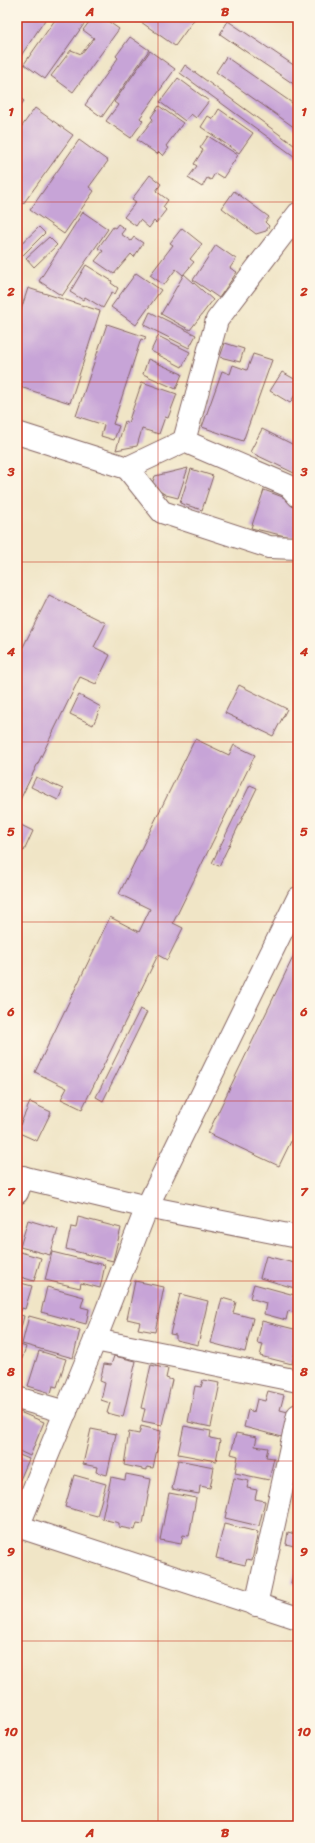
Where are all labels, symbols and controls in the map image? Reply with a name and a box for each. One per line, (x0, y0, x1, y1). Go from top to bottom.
text: A (85, 0, 94, 23)
text: B (221, 0, 230, 23)
text: 1 (8, 100, 14, 123)
text: 1 (301, 100, 307, 123)
text: 2 (6, 280, 15, 303)
text: 2 (299, 280, 308, 303)
text: 3 (6, 460, 15, 483)
text: 3 (299, 460, 308, 483)
text: 4 (6, 640, 16, 663)
text: 4 (299, 640, 309, 663)
text: 5 (7, 820, 15, 843)
text: 5 (300, 820, 308, 843)
text: 6 (6, 1000, 15, 1023)
text: 6 (299, 1000, 308, 1023)
text: 7 (7, 1180, 16, 1203)
text: 7 (300, 1180, 309, 1203)
text: 8 (6, 1360, 15, 1383)
text: 8 (299, 1360, 308, 1383)
text: 9 (7, 1540, 15, 1563)
text: 9 (300, 1540, 308, 1563)
text: 10 (4, 1720, 18, 1743)
text: 10 (297, 1720, 311, 1743)
text: A (85, 1821, 94, 1843)
text: B (221, 1821, 230, 1843)

